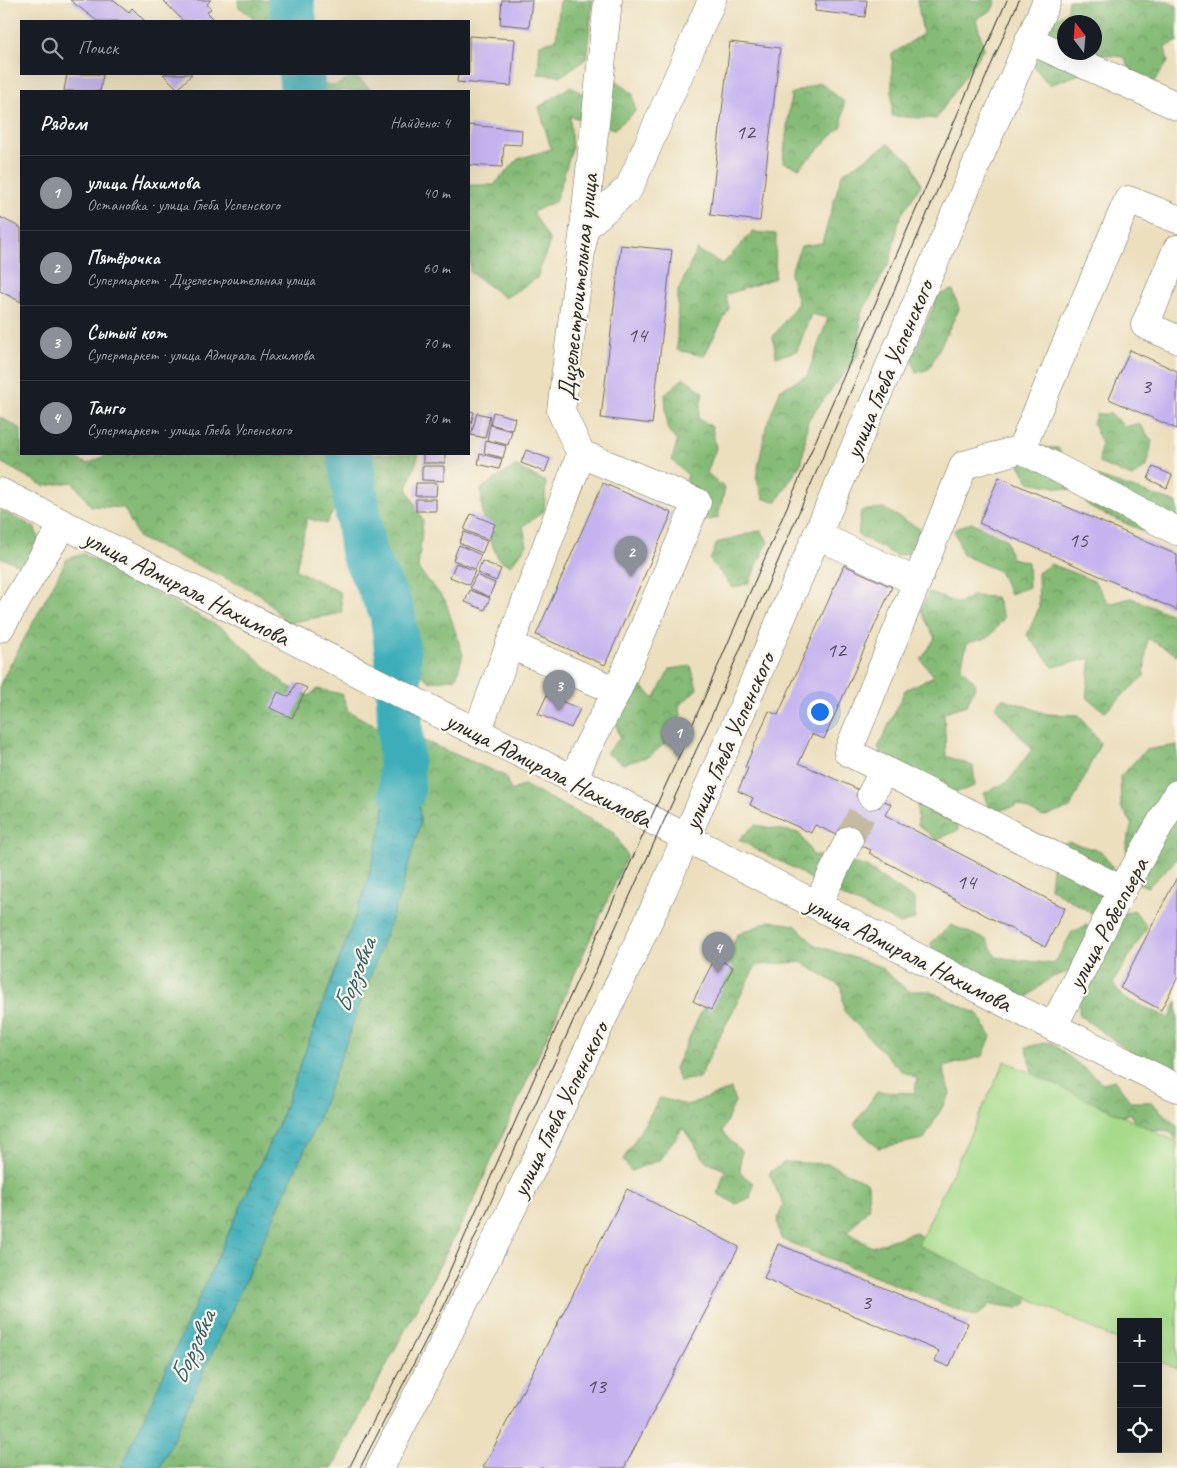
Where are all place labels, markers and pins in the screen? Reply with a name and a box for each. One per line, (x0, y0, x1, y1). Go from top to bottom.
pin: 2 (615, 536, 647, 577)
pin: 3 (543, 670, 575, 711)
pin: 1 (662, 717, 694, 758)
pin: 4 (702, 932, 734, 973)

